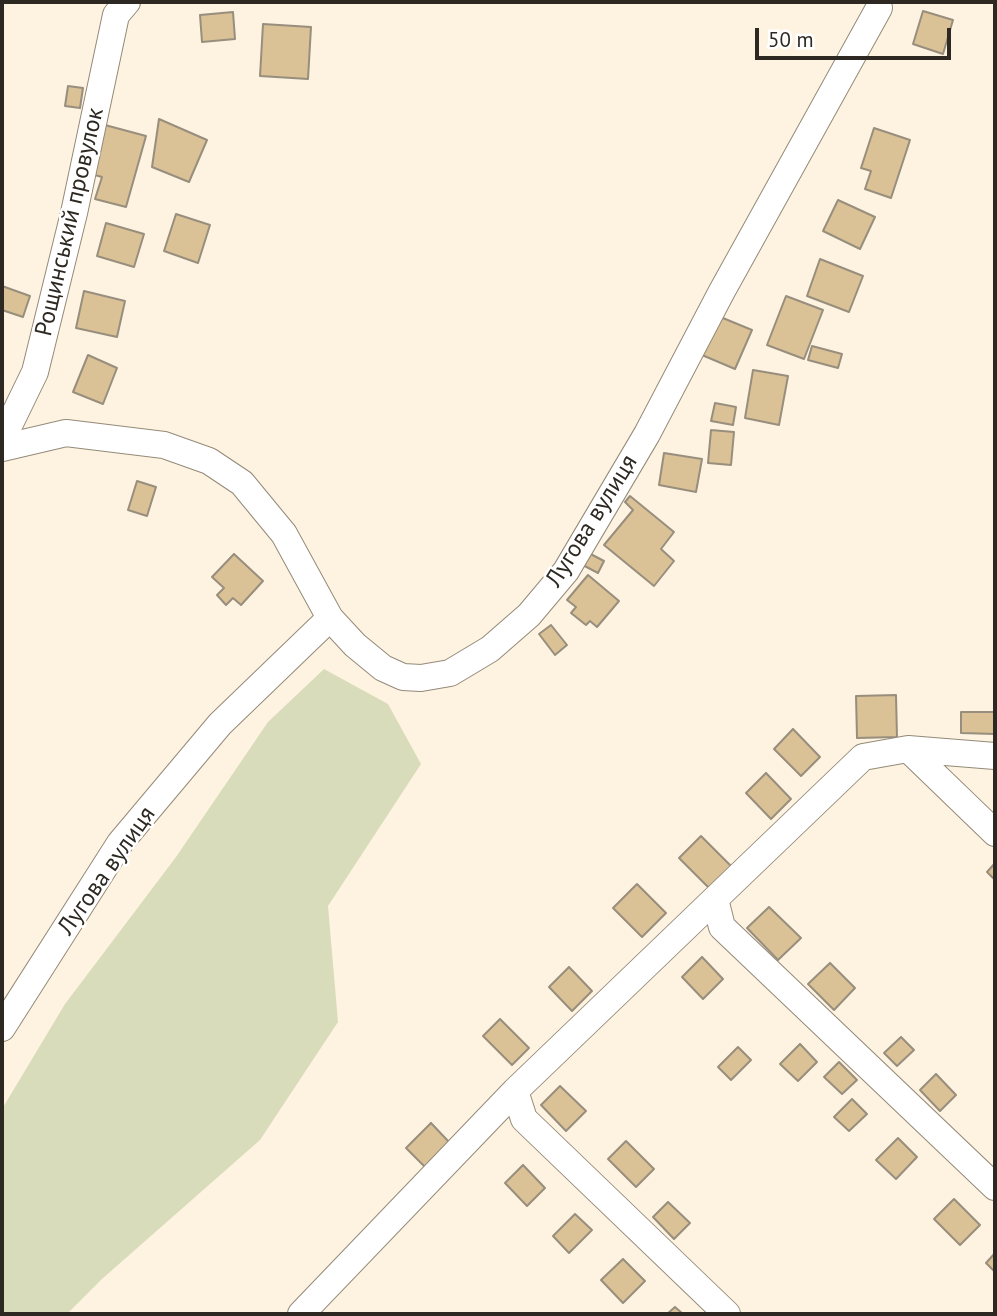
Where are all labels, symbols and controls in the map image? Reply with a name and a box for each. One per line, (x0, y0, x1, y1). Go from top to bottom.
scale bar (759, 14, 955, 58)
text: 50 m (768, 26, 814, 53)
street label: Рощинський провулок (30, 105, 110, 339)
street label: Лугова вулиця (540, 450, 644, 592)
street label: Лугова вулиця (52, 801, 162, 941)

